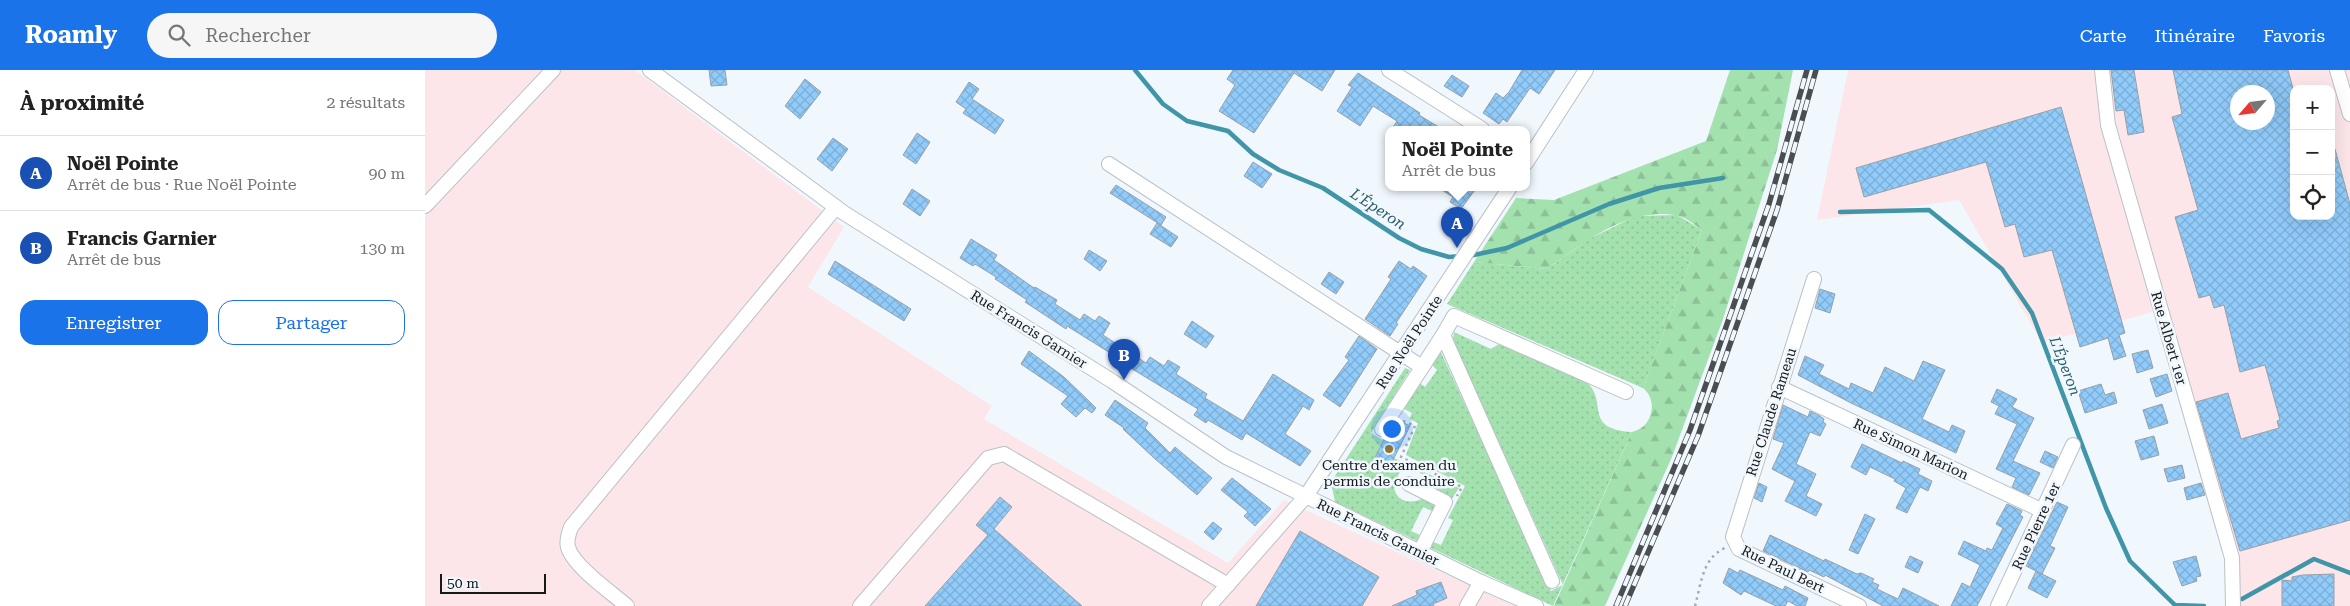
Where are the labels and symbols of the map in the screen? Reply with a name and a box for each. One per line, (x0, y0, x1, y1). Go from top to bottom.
north arrow (2230, 85, 2275, 130)
water label: L'Éperon (1346, 184, 1409, 233)
pin: A (1441, 207, 1473, 248)
street label: Rue Francis Garnier (968, 287, 1090, 371)
street label: Rue Albert 1er (2148, 289, 2190, 387)
street label: Rue Noël Pointe (1373, 292, 1445, 392)
water label: L'Éperon (2045, 333, 2084, 398)
pin: B (1108, 339, 1140, 380)
street label: Rue Claude Rameau (1743, 346, 1799, 478)
street label: Rue Simon Marion (1851, 415, 1971, 483)
your location (1379, 416, 1405, 442)
marker: Centre d'examen du permis de conduire (1383, 443, 1395, 455)
place label: Centre d'examen du permis de conduire (1322, 457, 1456, 489)
street label: Rue Pierre 1er (2009, 480, 2063, 572)
street label: Rue Francis Garnier (1314, 495, 1442, 569)
street label: Rue Paul Bert (1739, 542, 1827, 596)
scale bar (440, 571, 546, 594)

